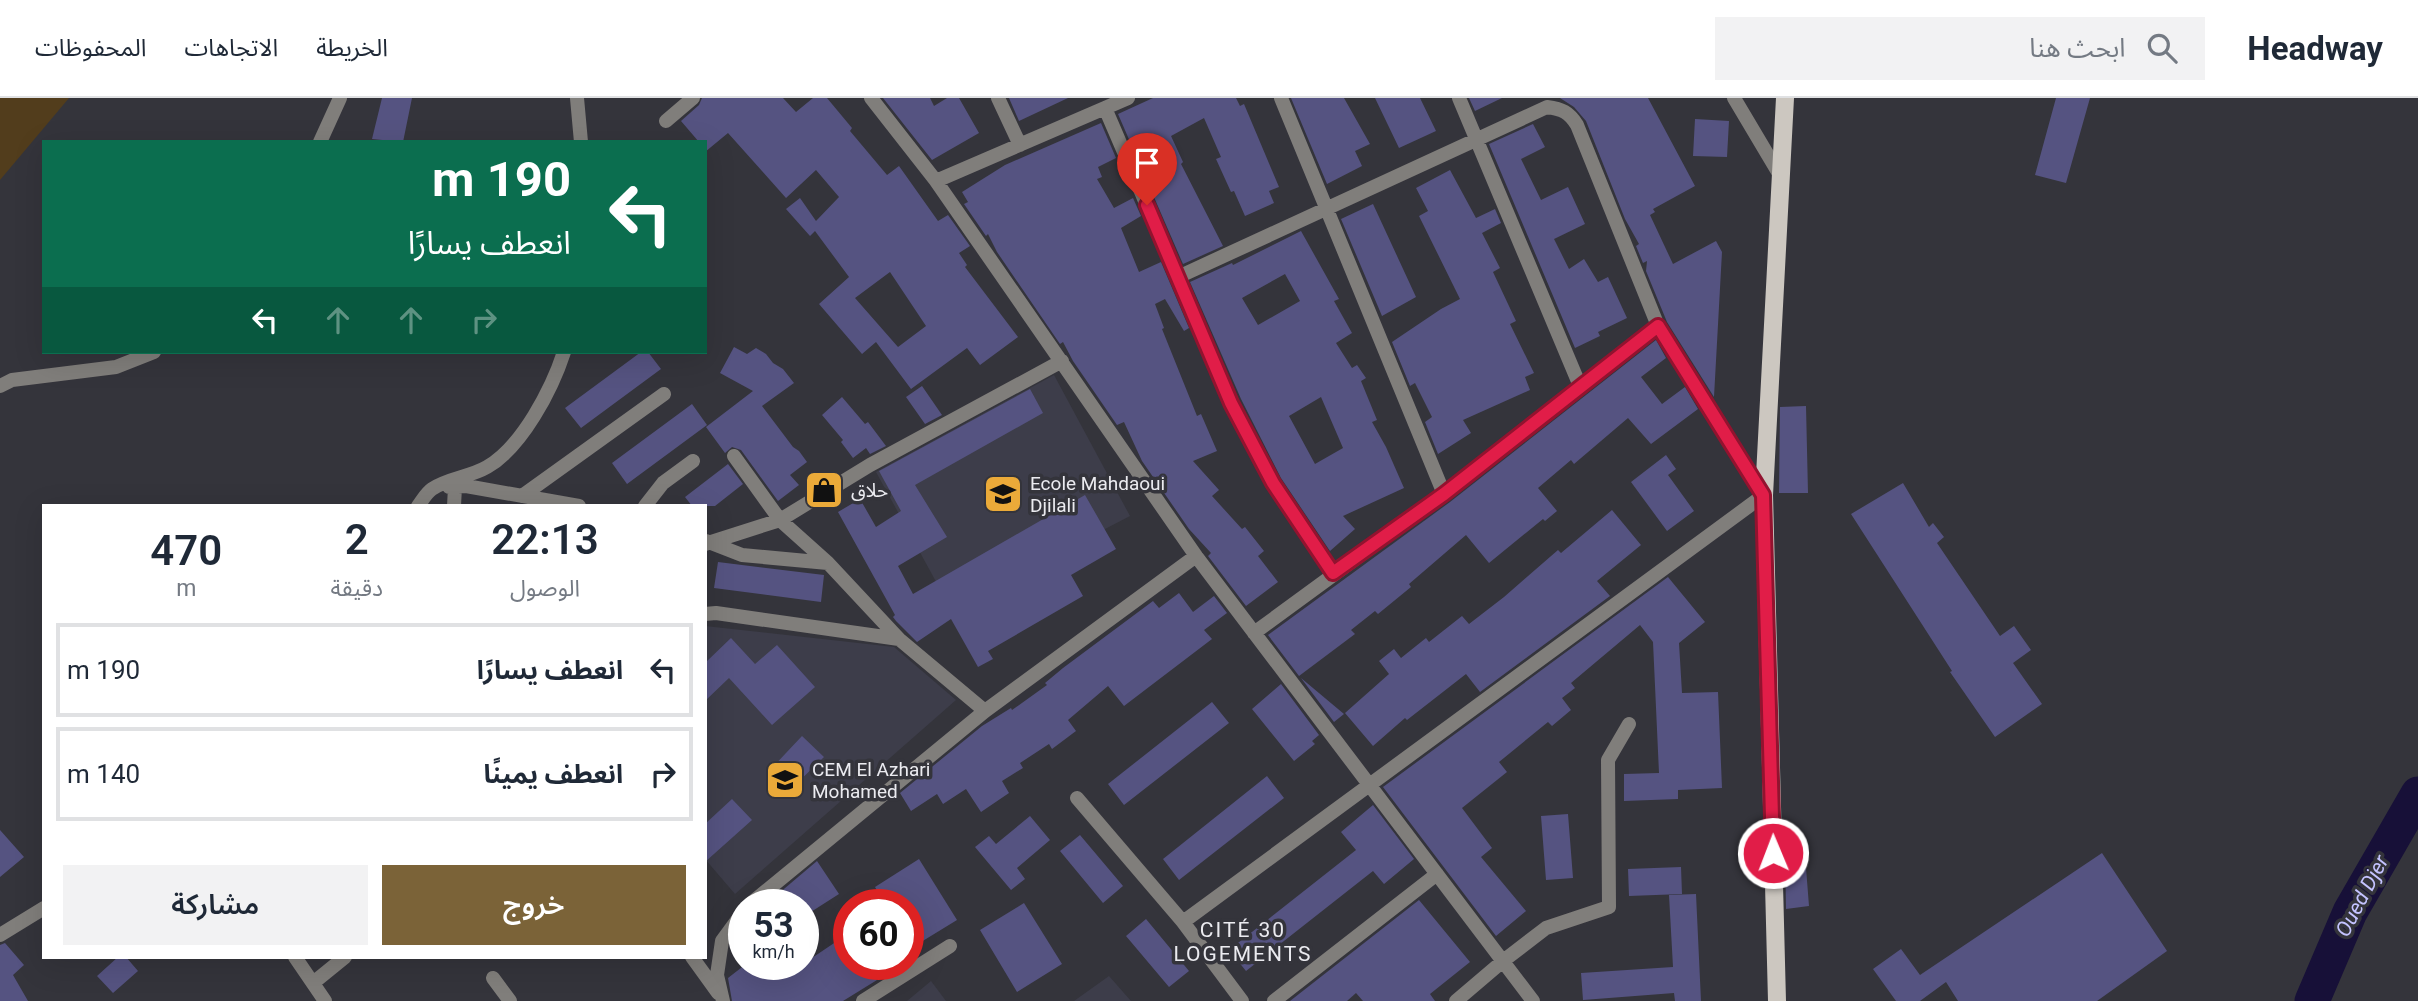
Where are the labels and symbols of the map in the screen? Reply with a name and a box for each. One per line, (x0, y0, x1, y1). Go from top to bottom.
pin (1117, 133, 1177, 205)
shop icon: حلاق (803, 469, 845, 511)
place label: Ecole Mahdaoui Djilali (1030, 472, 1165, 517)
school or university icon: Ecole Mahdaoui Djilali (982, 473, 1024, 515)
place label: حلاق (851, 479, 888, 502)
place label: CEM El Azhari Mohamed (812, 758, 930, 803)
school or university icon: CEM El Azhari Mohamed (764, 759, 806, 801)
position arrow (1736, 816, 1810, 890)
water label: Oued Djer (2331, 850, 2394, 941)
speed limit sign: 60 (833, 889, 924, 980)
district label: CITÉ 30 LOGEMENTS (1173, 918, 1313, 966)

